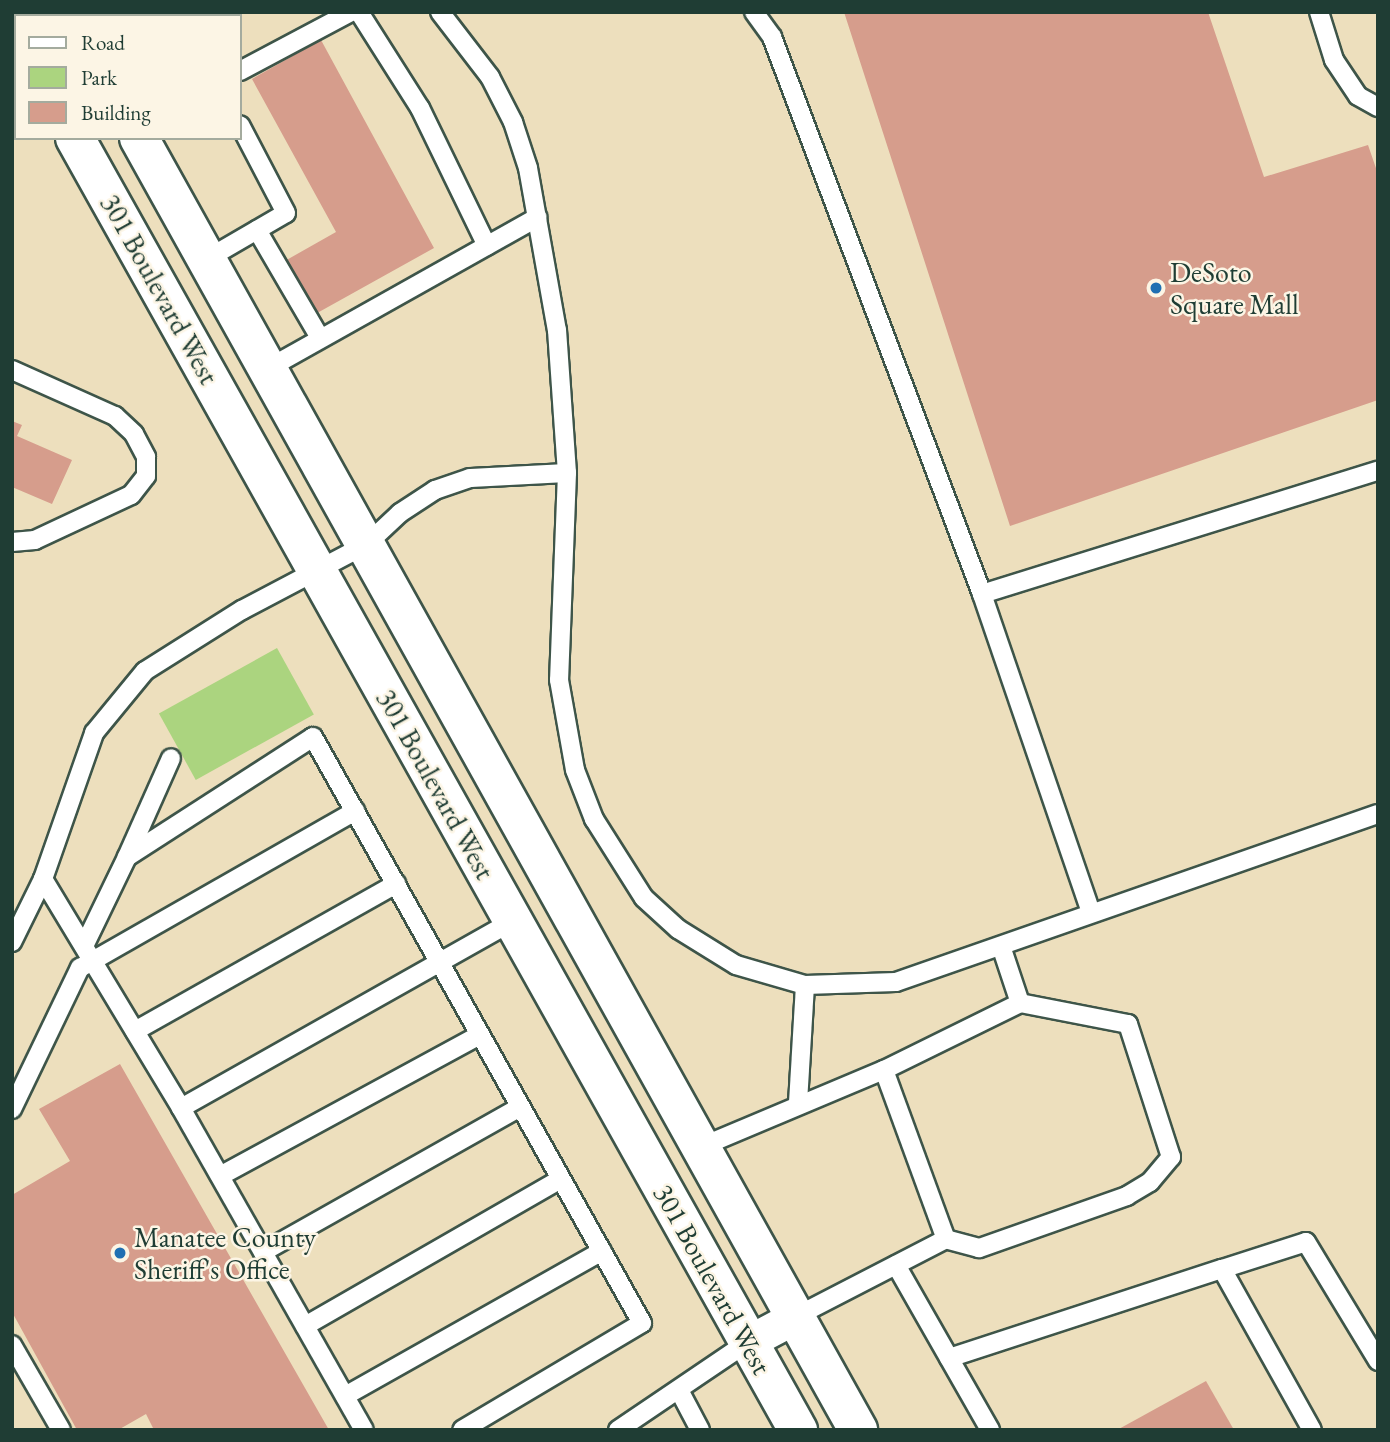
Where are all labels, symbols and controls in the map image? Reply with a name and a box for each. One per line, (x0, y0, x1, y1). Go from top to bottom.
legend (14, 14, 242, 140)
text: Road (81, 29, 125, 56)
text: Park (81, 64, 117, 91)
text: Building (81, 99, 151, 126)
street label: 301 Boulevard West (94, 188, 226, 390)
place label: DeSoto Square Mall (1170, 255, 1299, 321)
marker: DeSoto Square Mall (1148, 280, 1164, 296)
street label: 301 Boulevard West (370, 683, 502, 885)
street label: 301 Boulevard West (647, 1178, 779, 1380)
place label: Manatee County Sheriff's Office (134, 1220, 316, 1286)
marker: Manatee County Sheriff's Office (112, 1245, 128, 1261)

